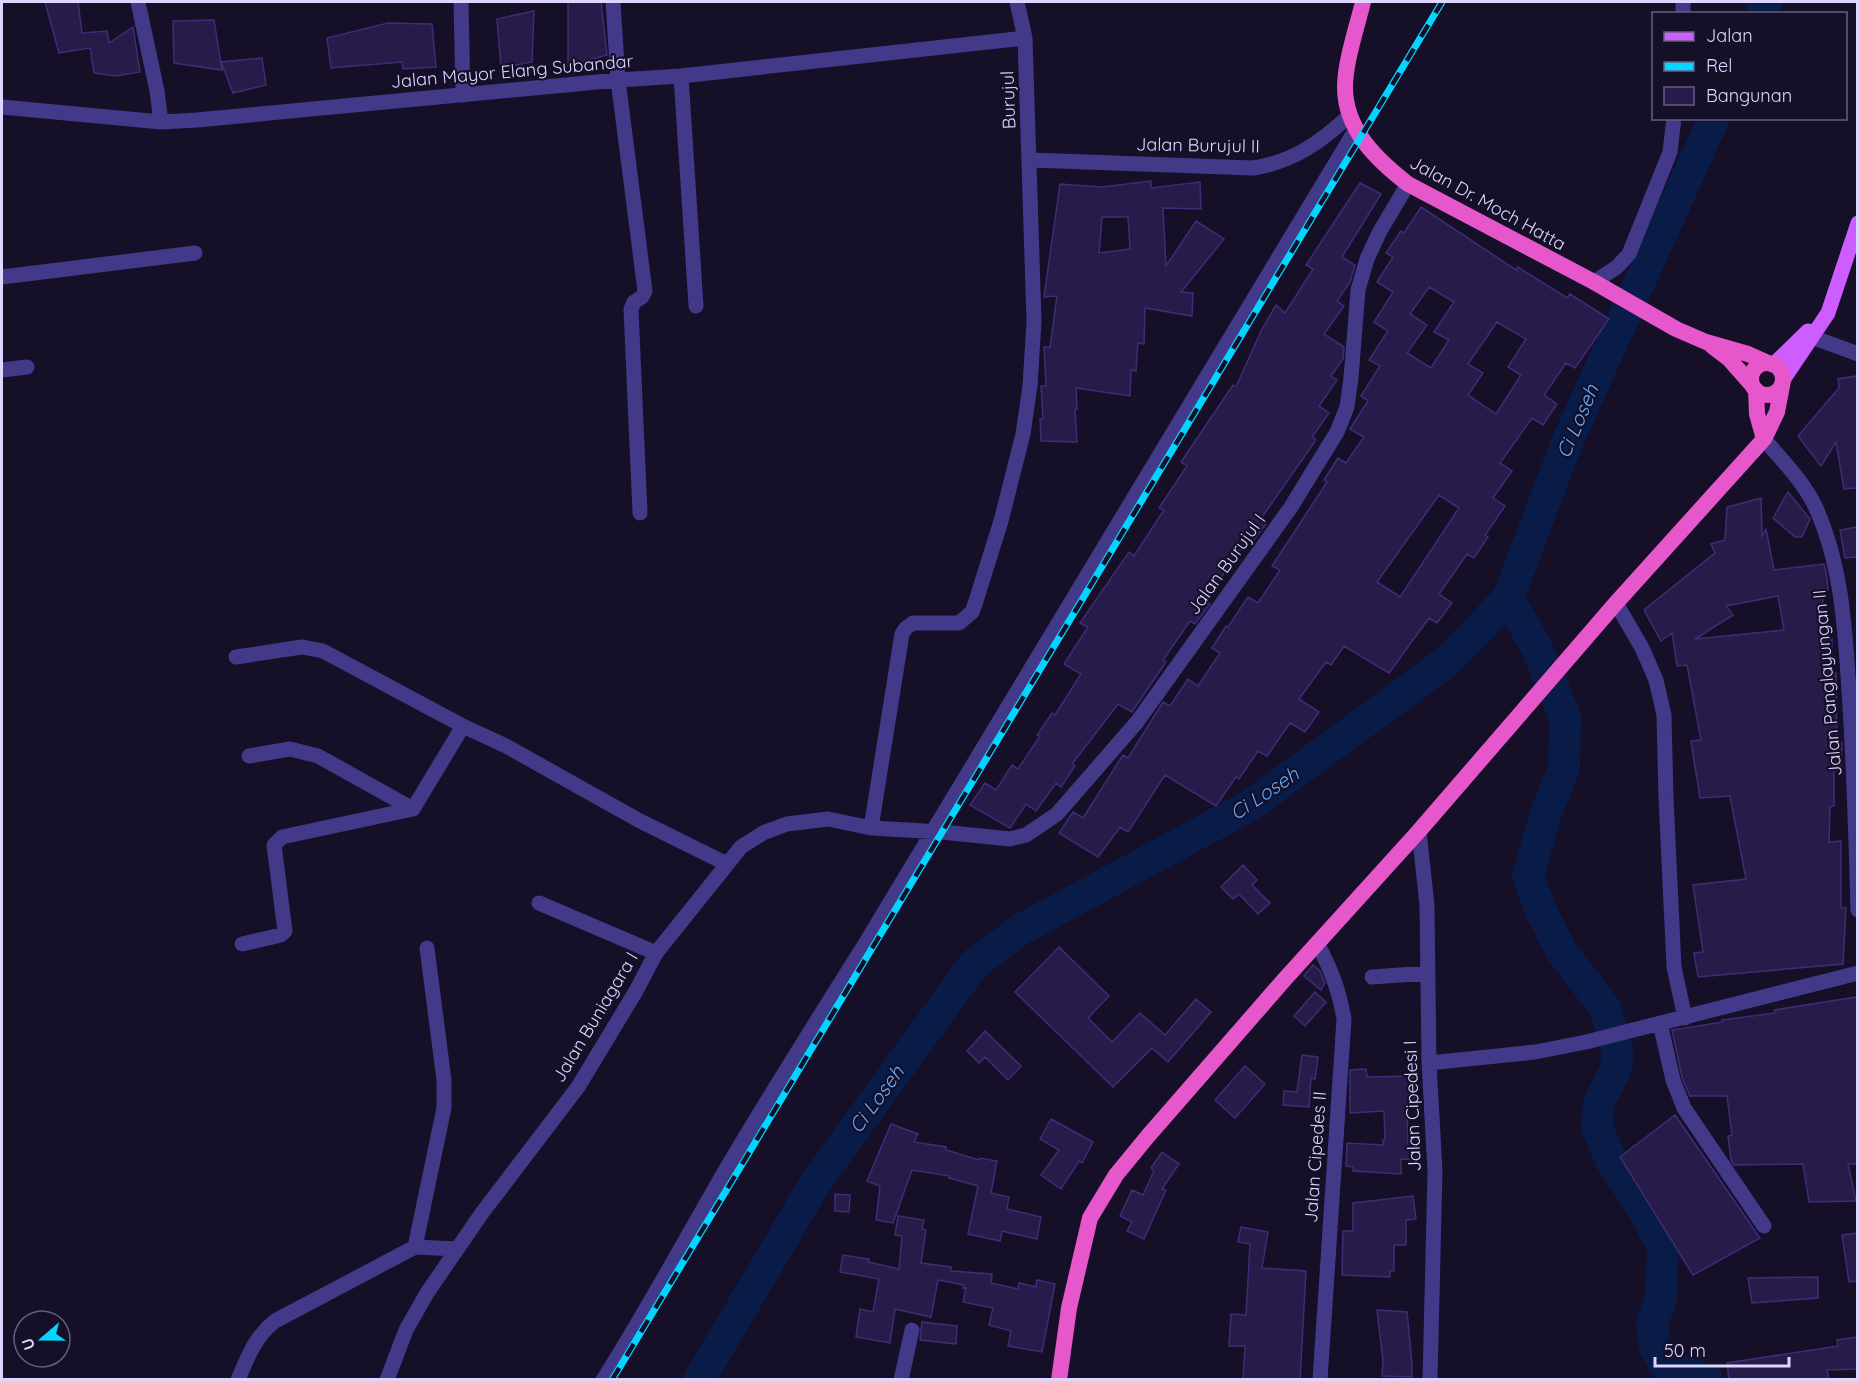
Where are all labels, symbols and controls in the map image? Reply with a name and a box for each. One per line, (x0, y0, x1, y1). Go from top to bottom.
legend (1652, 12, 1847, 120)
text: Jalan (1706, 24, 1753, 47)
street label: Jalan Mayor Elang Subandar (390, 49, 634, 93)
text: Rel (1706, 54, 1732, 77)
street label: Burujul (995, 70, 1021, 130)
text: Bangunan (1706, 84, 1792, 107)
street label: Jalan Burujul II (1136, 132, 1260, 158)
street label: Jalan Dr. Moch Hatta (1406, 151, 1570, 255)
water label: Ci Loseh (1550, 380, 1604, 462)
street label: Jalan Burujul I (1182, 509, 1270, 619)
street label: Jalan Panglayungan II (1807, 589, 1847, 777)
water label: Ci Loseh (1225, 761, 1304, 825)
street label: Jalan Buniagara I (547, 948, 643, 1086)
street label: Jalan Cipedesi I (1398, 1040, 1426, 1172)
water label: Ci Loseh (843, 1060, 909, 1138)
street label: Jalan Cipedes II (1299, 1091, 1331, 1223)
north arrow (12, 1309, 72, 1369)
scale bar (1655, 1330, 1788, 1368)
text: U (17, 1335, 39, 1353)
text: 50 m (1664, 1339, 1706, 1362)

